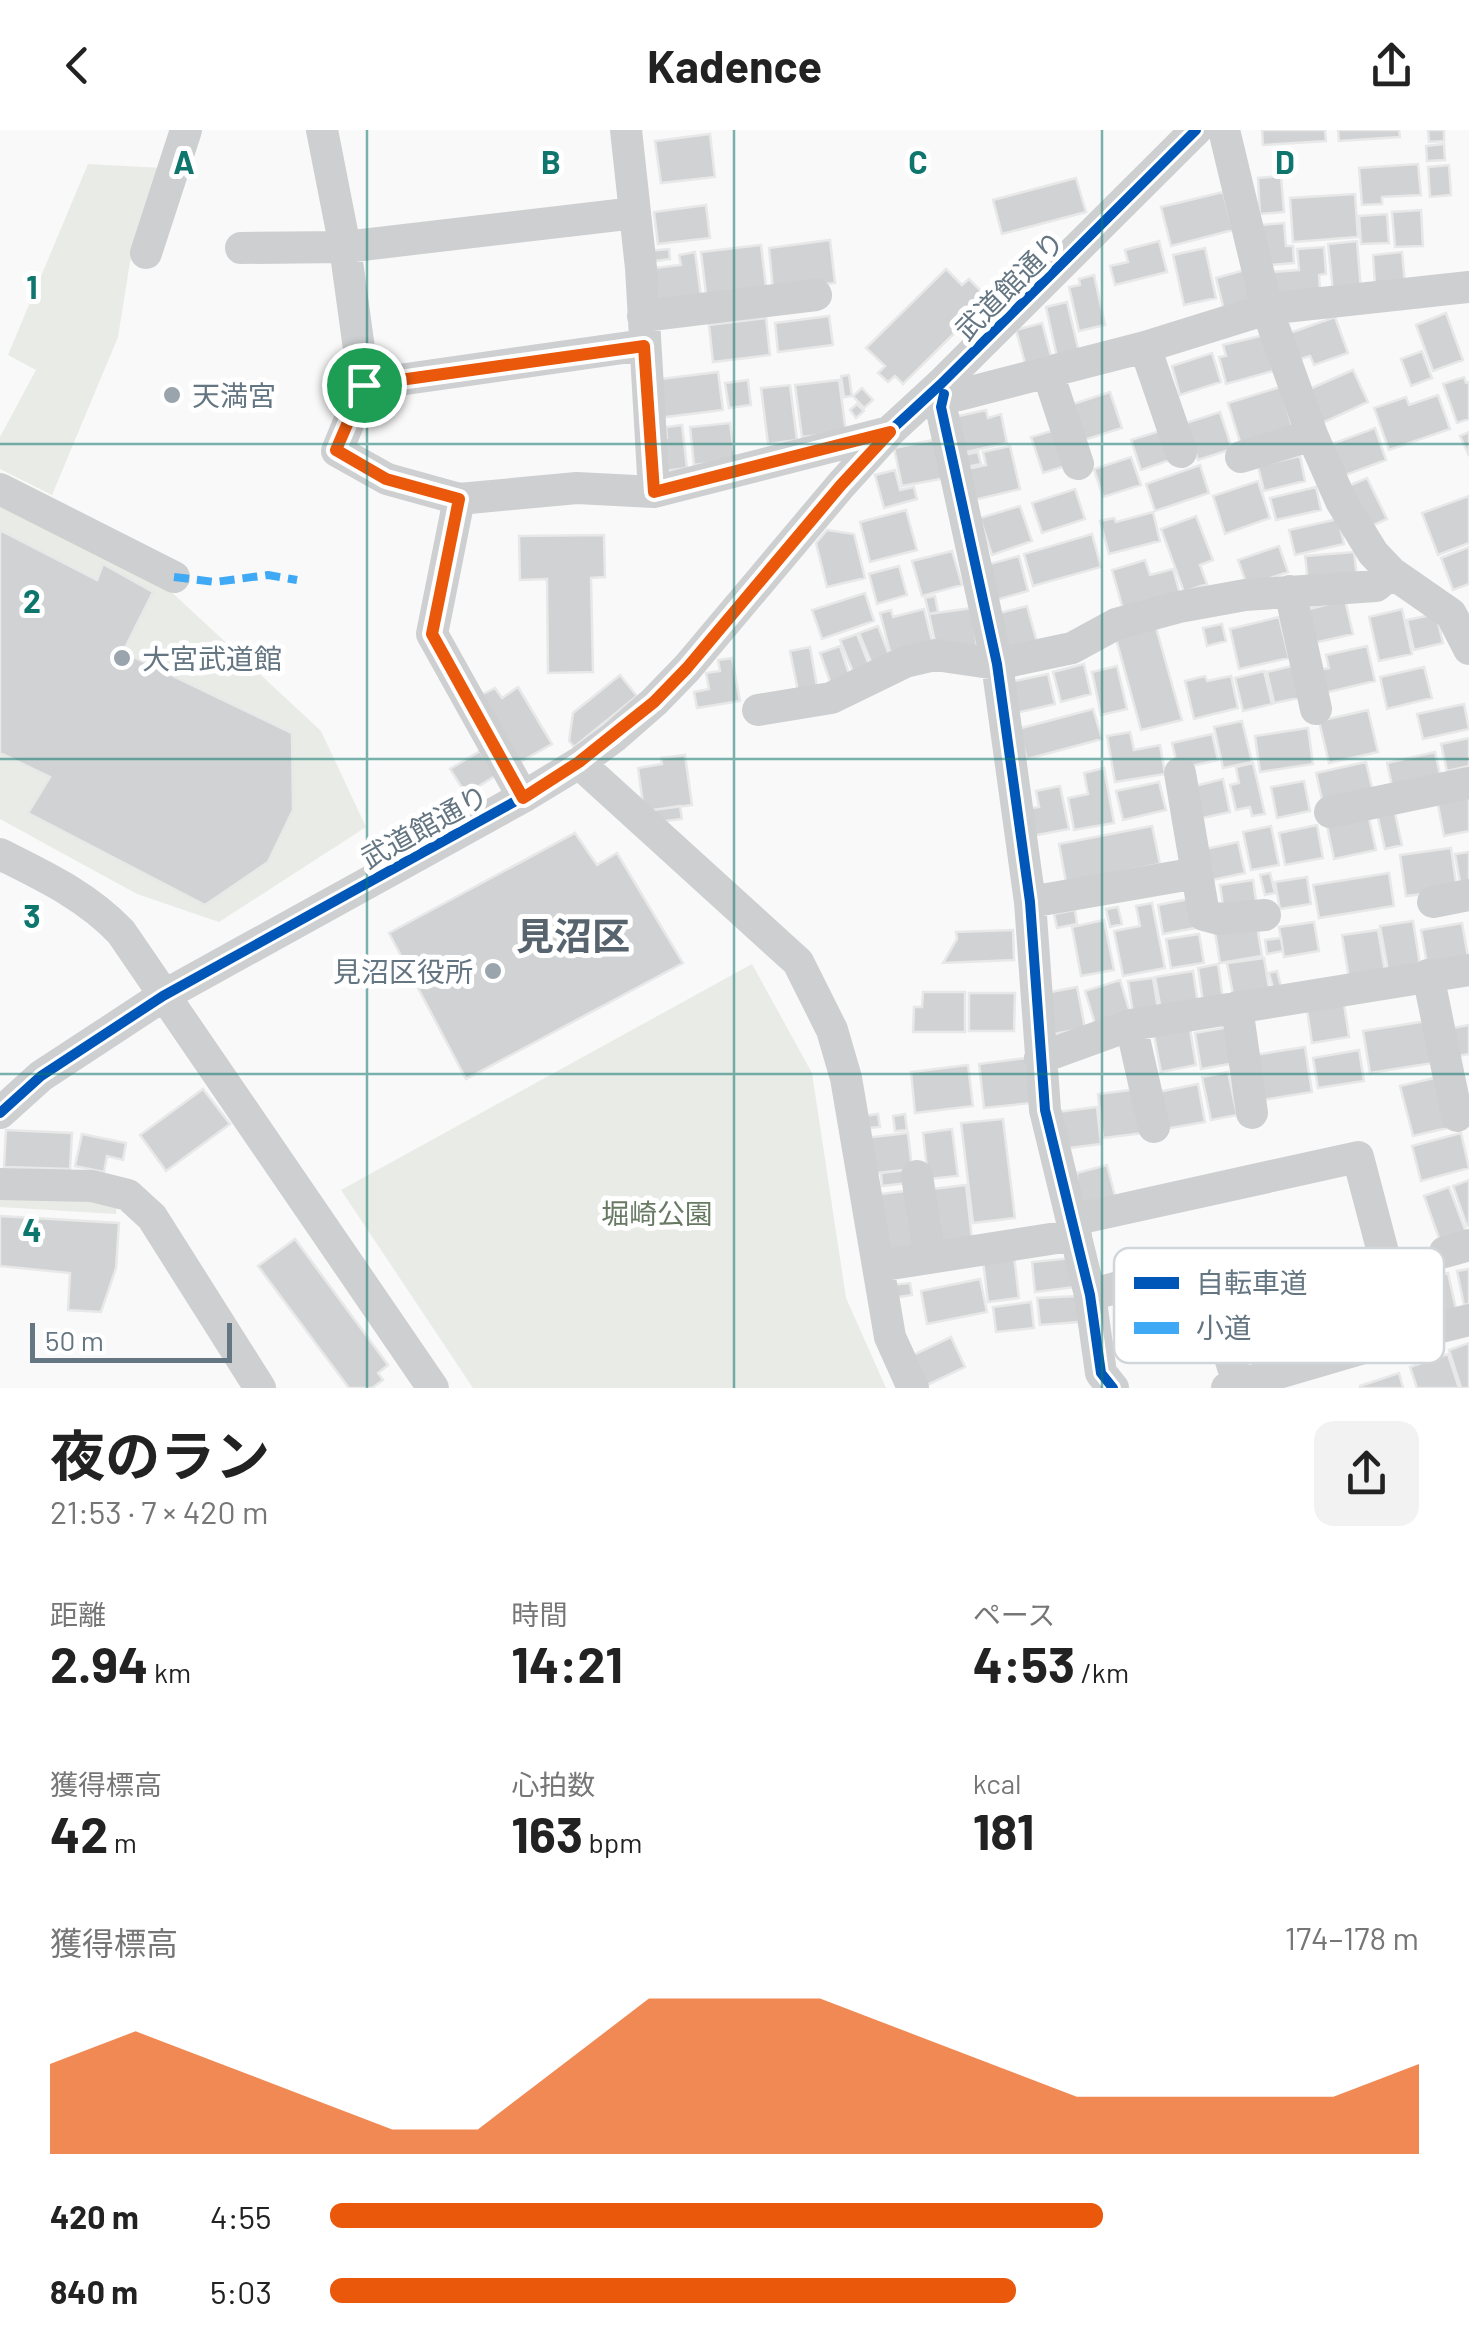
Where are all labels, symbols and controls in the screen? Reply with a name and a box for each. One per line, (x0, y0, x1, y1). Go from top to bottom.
icon: back (50, 38, 105, 93)
text: Kadence (647, 38, 822, 92)
icon: share (1364, 38, 1419, 93)
text: A (173, 142, 195, 180)
text: B (541, 142, 561, 180)
text: C (908, 142, 928, 180)
text: D (1275, 142, 1295, 180)
street label: 武道館通り (947, 223, 1071, 347)
text: 1 (26, 267, 38, 305)
pin (322, 343, 407, 428)
icon: arrive (337, 358, 392, 413)
place label: 天満宮 (192, 378, 276, 412)
marker: 天満宮 (161, 384, 183, 406)
text: 2 (23, 581, 41, 619)
place label: 大宮武道館 (142, 641, 282, 675)
marker: 大宮武道館 (111, 647, 133, 669)
street label: 武道館通り (355, 777, 493, 875)
text: 3 (23, 896, 41, 934)
district label: 見沼区 (516, 912, 630, 958)
place label: 見沼区役所 (333, 954, 473, 988)
marker: 見沼区役所 (482, 960, 504, 982)
park label: 堀崎公園 (601, 1196, 713, 1230)
text: 4 (22, 1210, 42, 1248)
legend (1114, 1248, 1444, 1363)
text: 自転車道 (1196, 1265, 1308, 1299)
text: 小道 (1196, 1310, 1252, 1344)
scale bar (30, 1318, 232, 1362)
text: 50 m (45, 1323, 104, 1357)
text: 夜のラン (50, 1421, 270, 1487)
button: share (1314, 1421, 1419, 1526)
text: 21:53 · 7 × 420 m (50, 1492, 268, 1530)
text: 距離 (50, 1597, 106, 1631)
text: 時間 (511, 1597, 567, 1631)
text: ペース (973, 1597, 1055, 1631)
text: 2.94 (50, 1633, 148, 1693)
text: 14:21 (511, 1633, 623, 1693)
text: 4:53 (973, 1633, 1075, 1693)
text: km (148, 1655, 191, 1689)
text: /km (1075, 1655, 1129, 1689)
text: kcal (973, 1766, 1021, 1800)
text: 獲得標高 (50, 1767, 162, 1801)
text: 心拍数 (511, 1767, 595, 1801)
text: 181 (973, 1800, 1035, 1860)
text: 42 (50, 1803, 108, 1863)
text: 163 (511, 1803, 583, 1863)
text: m (108, 1825, 137, 1859)
text: bpm (583, 1825, 642, 1859)
text: 174–178 m (1285, 1918, 1419, 1956)
text: 獲得標高 (50, 1923, 178, 1961)
text: 420 m (50, 2197, 139, 2235)
text: 4:55 (210, 2197, 271, 2235)
text: 840 m (50, 2272, 138, 2310)
text: 5:03 (210, 2272, 272, 2310)

